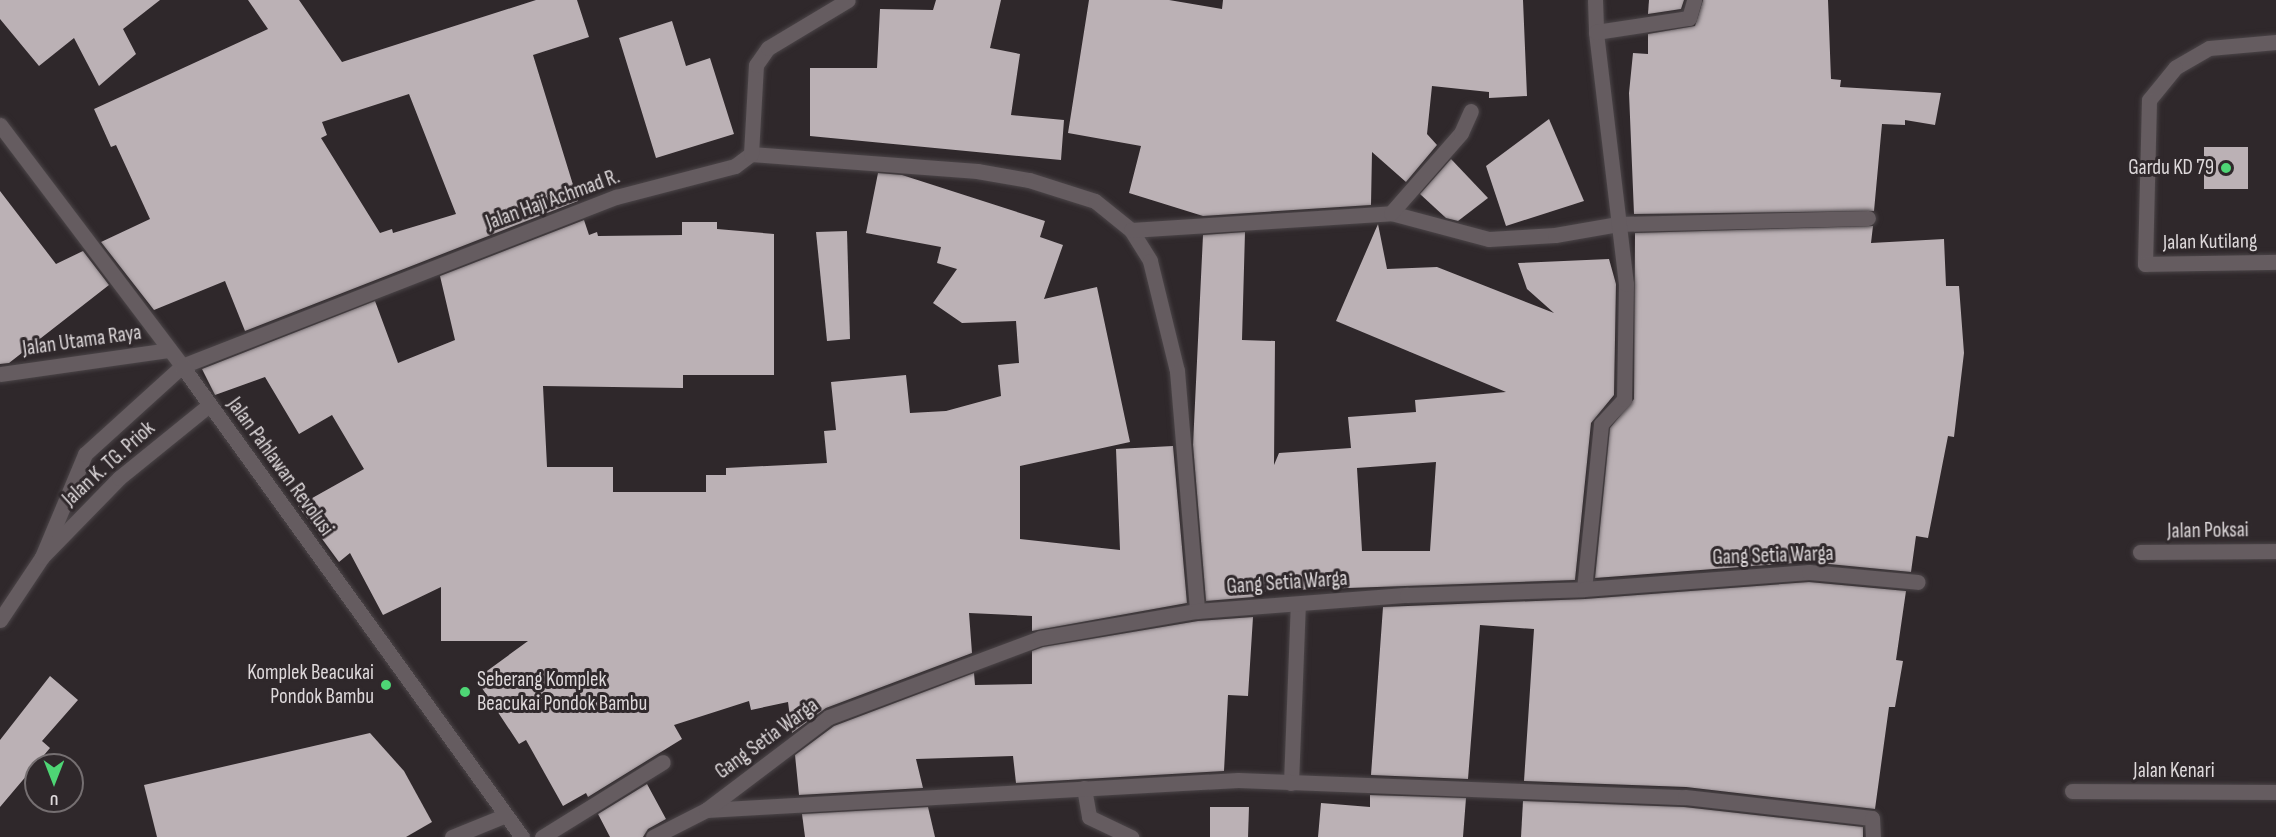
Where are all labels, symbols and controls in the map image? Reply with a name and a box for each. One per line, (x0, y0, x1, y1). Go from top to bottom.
place label: Gardu KD 79 (2128, 155, 2214, 181)
marker: Gardu KD 79 (2219, 161, 2233, 175)
street label: Jalan Haji Achmad R. (483, 164, 623, 236)
street label: Jalan Kutilang (2163, 229, 2257, 255)
street label: Jalan Utama Raya (21, 320, 143, 362)
street label: Jalan Pahlawan Revolusi (221, 393, 339, 541)
street label: Jalan K. TG. Priok (58, 416, 160, 512)
street label: Jalan Poksai (2167, 518, 2249, 544)
street label: Gang Setia Warga (1712, 541, 1834, 571)
street label: Gang Setia Warga (1226, 566, 1348, 600)
place label: Komplek Beacukai Pondok Bambu (247, 660, 374, 710)
place label: Seberang Komplek Beacukai Pondok Bambu (477, 667, 647, 717)
marker: Komplek Beacukai Pondok Bambu (379, 678, 393, 692)
marker: Seberang Komplek Beacukai Pondok Bambu (458, 685, 472, 699)
street label: Gang Setia Warga (711, 693, 823, 785)
north arrow (24, 753, 84, 813)
street label: Jalan Kenari (2133, 758, 2215, 784)
text: U (50, 790, 58, 809)

